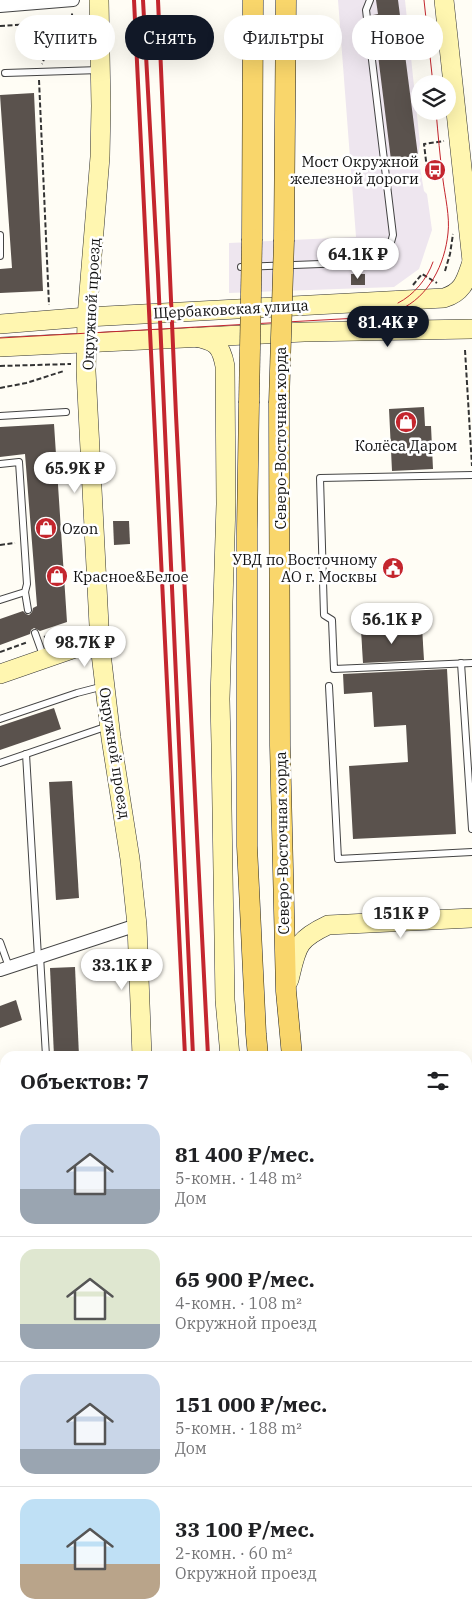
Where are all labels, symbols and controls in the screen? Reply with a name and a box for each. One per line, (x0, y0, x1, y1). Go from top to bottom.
chip: Купить (15, 15, 115, 60)
chip: Снять (125, 15, 214, 60)
chip: Фильтры (224, 15, 342, 60)
chip: Новое (352, 15, 443, 60)
map controls (411, 75, 456, 120)
button: layers (411, 75, 456, 120)
place label: Мост Окружной железной дороги (290, 152, 419, 188)
bus stop icon: Мост Окружной железной дороги (423, 158, 447, 182)
street label: Окружной проезд (78, 237, 104, 371)
pin: 64.1K ₽ (312, 238, 404, 280)
text: 64.1K ₽ (328, 244, 388, 264)
street label: Щербаковская улица (153, 295, 309, 323)
pin: 81.4K ₽ (342, 306, 434, 348)
text: 81.4K ₽ (358, 312, 418, 332)
street label: Северо-Восточная хорда (271, 346, 290, 530)
shop icon: Колёса Даром (394, 410, 418, 434)
place label: Колёса Даром (355, 436, 457, 455)
pin: 65.9K ₽ (29, 452, 121, 494)
text: 65.9K ₽ (45, 458, 105, 478)
shop icon: Ozon (34, 516, 58, 540)
place label: Ozon (62, 519, 99, 538)
place label: УВД по Восточному АО г. Москвы (232, 550, 377, 586)
public building icon: УВД по Восточному АО г. Москвы (381, 556, 405, 580)
shop icon: Красное&Белое (45, 564, 69, 588)
place label: Красное&Белое (73, 567, 189, 586)
pin: 56.1K ₽ (346, 602, 438, 645)
text: 56.1K ₽ (362, 609, 422, 629)
pin: 98.7K ₽ (39, 626, 131, 668)
text: 98.7K ₽ (55, 632, 115, 652)
street label: Окружной проезд (95, 686, 135, 820)
street label: Северо-Восточная хорда (271, 751, 293, 935)
pin: 151K ₽ (360, 896, 442, 939)
text: 151K ₽ (373, 903, 429, 923)
pin: 33.1K ₽ (76, 948, 168, 991)
text: 33.1K ₽ (92, 955, 152, 975)
text: Объектов: 7 (20, 1067, 149, 1095)
icon: filters (424, 1067, 452, 1095)
text: 81 400 ₽/мес. (175, 1140, 315, 1168)
icon: home (60, 1144, 120, 1204)
text: 5-комн. · 148 m² (175, 1168, 302, 1188)
text: Дом (175, 1188, 207, 1208)
text: 65 900 ₽/мес. (175, 1265, 315, 1293)
icon: home (60, 1269, 120, 1329)
text: 4-комн. · 108 m² (175, 1293, 302, 1313)
text: Окружной проезд (175, 1313, 317, 1333)
text: 151 000 ₽/мес. (175, 1390, 327, 1418)
icon: home (60, 1394, 120, 1454)
text: 5-комн. · 188 m² (175, 1418, 302, 1438)
text: Дом (175, 1438, 207, 1458)
text: 33 100 ₽/мес. (175, 1515, 315, 1543)
icon: home (60, 1519, 120, 1579)
text: 2-комн. · 60 m² (175, 1543, 292, 1563)
text: Окружной проезд (175, 1563, 317, 1583)

